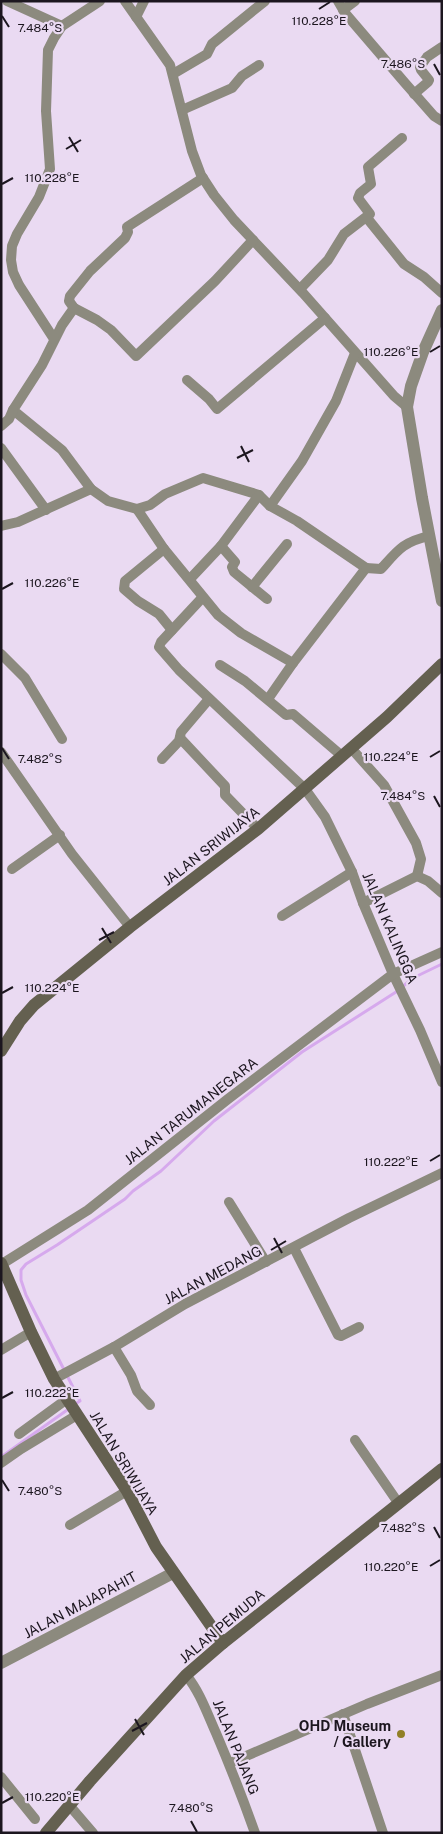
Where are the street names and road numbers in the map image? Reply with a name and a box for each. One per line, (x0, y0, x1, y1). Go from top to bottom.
street label: JALAN SRIWIJAYA (159, 803, 263, 889)
street label: JALAN KALINGGA (359, 870, 421, 986)
street label: JALAN TARUMANEGARA (121, 1054, 261, 1168)
street label: JALAN MEDANG (161, 1243, 265, 1307)
street label: JALAN SRIWIJAYA (87, 1408, 161, 1518)
street label: JALAN MAJAPAHIT (21, 1568, 139, 1642)
street label: JALAN PEMUDA (176, 1586, 268, 1666)
street label: JALAN PAJANG (210, 1697, 262, 1797)

